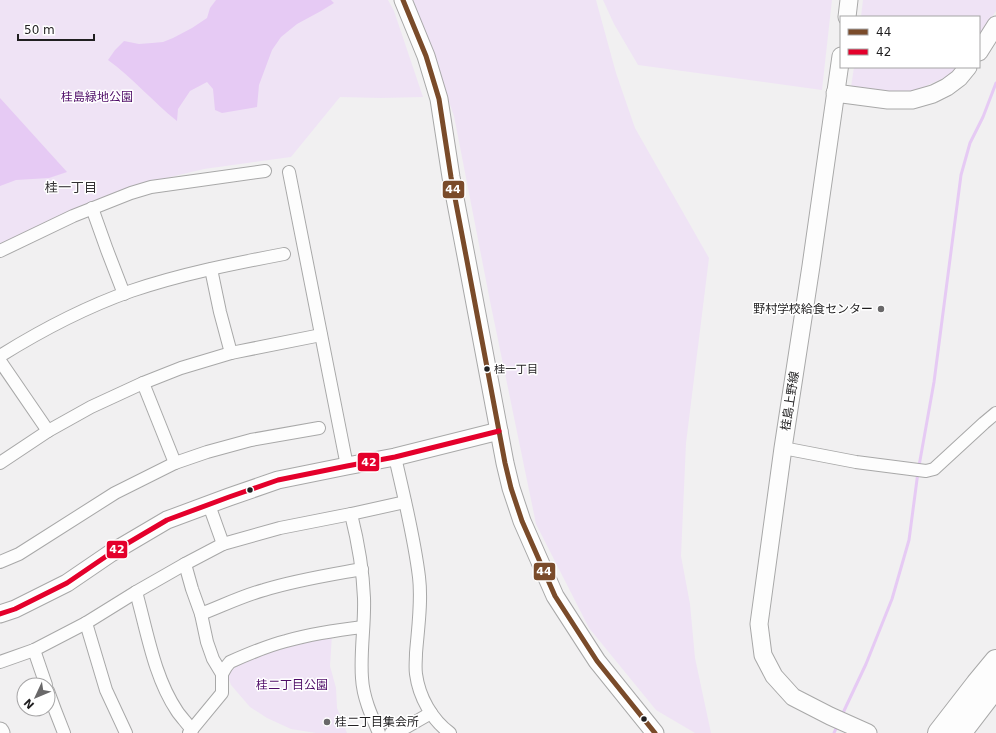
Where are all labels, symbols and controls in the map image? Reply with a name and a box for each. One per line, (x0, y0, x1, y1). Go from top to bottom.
scale bar (18, 16, 94, 42)
legend (840, 16, 980, 68)
text: 50 m (24, 23, 55, 37)
text: 44 (876, 25, 891, 39)
text: 42 (876, 45, 891, 59)
park label: 桂島緑地公園 (61, 90, 133, 104)
district label: 桂一丁目 (45, 180, 97, 195)
line badge: 44 (442, 180, 465, 199)
text: 44 (445, 183, 461, 196)
place label: 野村学校給食センター (753, 302, 873, 316)
marker: 野村学校給食センター (876, 304, 886, 314)
place label: 桂一丁目 (494, 363, 538, 376)
marker: 桂一丁目 (482, 364, 492, 374)
street label: 桂島上野線 (778, 370, 802, 432)
line badge: 42 (357, 452, 380, 472)
text: 42 (361, 456, 377, 469)
unlabelled marker (245, 485, 255, 495)
line badge: 42 (106, 540, 128, 559)
text: 42 (109, 543, 125, 556)
line badge: 44 (533, 562, 556, 581)
text: 44 (536, 565, 552, 578)
north arrow (16, 677, 56, 717)
park label: 桂二丁目公園 (256, 678, 328, 692)
text: N (21, 696, 37, 711)
unlabelled marker (639, 714, 649, 724)
place label: 桂二丁目集会所 (335, 715, 419, 729)
marker: 桂二丁目集会所 (322, 717, 332, 727)

